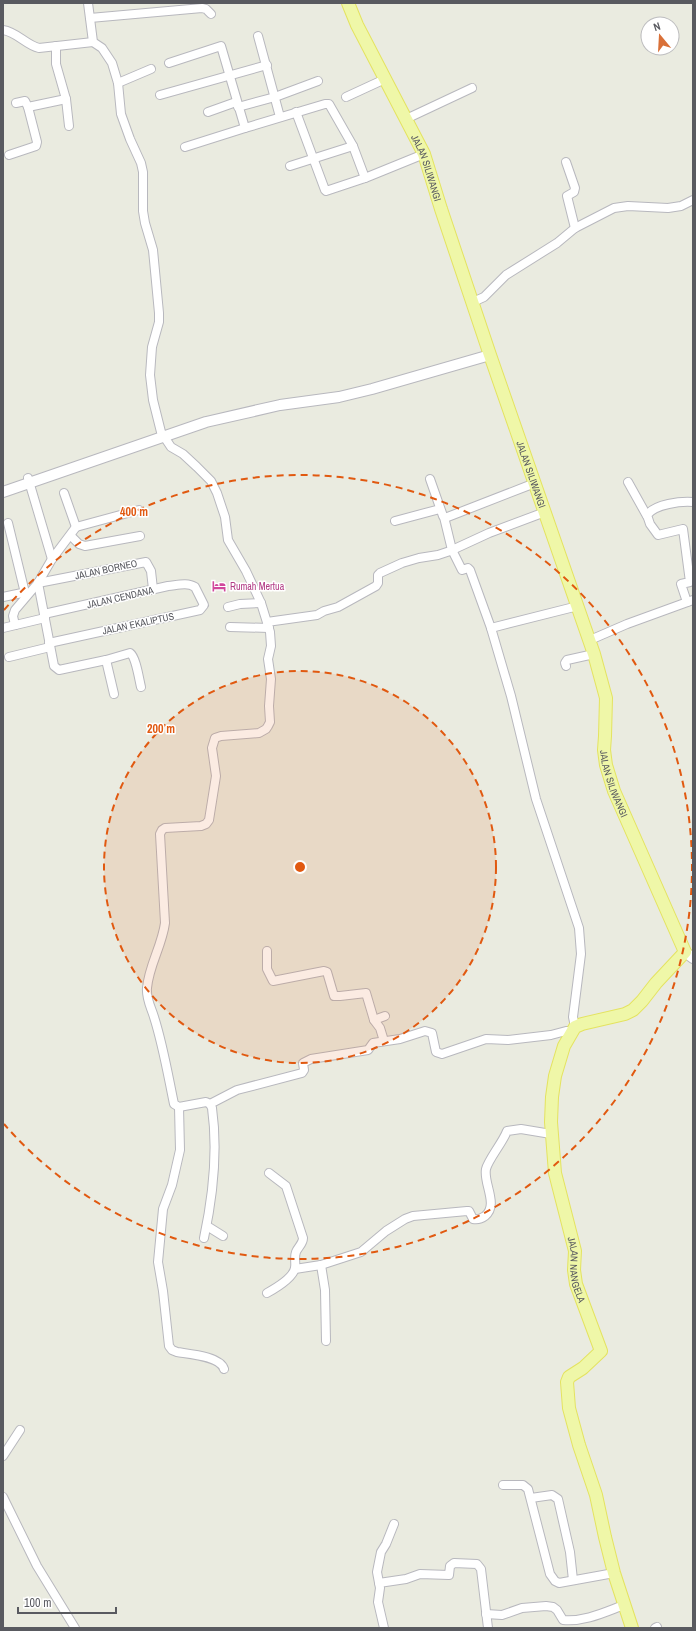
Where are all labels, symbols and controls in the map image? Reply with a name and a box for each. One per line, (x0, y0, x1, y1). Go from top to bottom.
north arrow (640, 16, 680, 56)
text: N (652, 19, 662, 34)
street label: JALAN SILIWANGI (408, 132, 444, 203)
street label: JALAN SILIWANGI (513, 439, 549, 510)
text: 400 m (120, 504, 148, 520)
street label: JALAN BORNEO (74, 557, 138, 582)
hotel icon: Rumah Mertua (211, 578, 227, 594)
place label: Rumah Mertua (230, 580, 285, 593)
street label: JALAN CENDANA (86, 583, 155, 611)
street label: JALAN EKALIPTUS (101, 609, 176, 637)
text: 200 m (147, 721, 175, 737)
street label: JALAN SILIWANGI (597, 749, 631, 819)
centre of rings (293, 860, 307, 874)
street label: JALAN NANGELA (565, 1235, 589, 1305)
scale bar (18, 1589, 116, 1615)
text: 100 m (24, 1595, 51, 1611)

